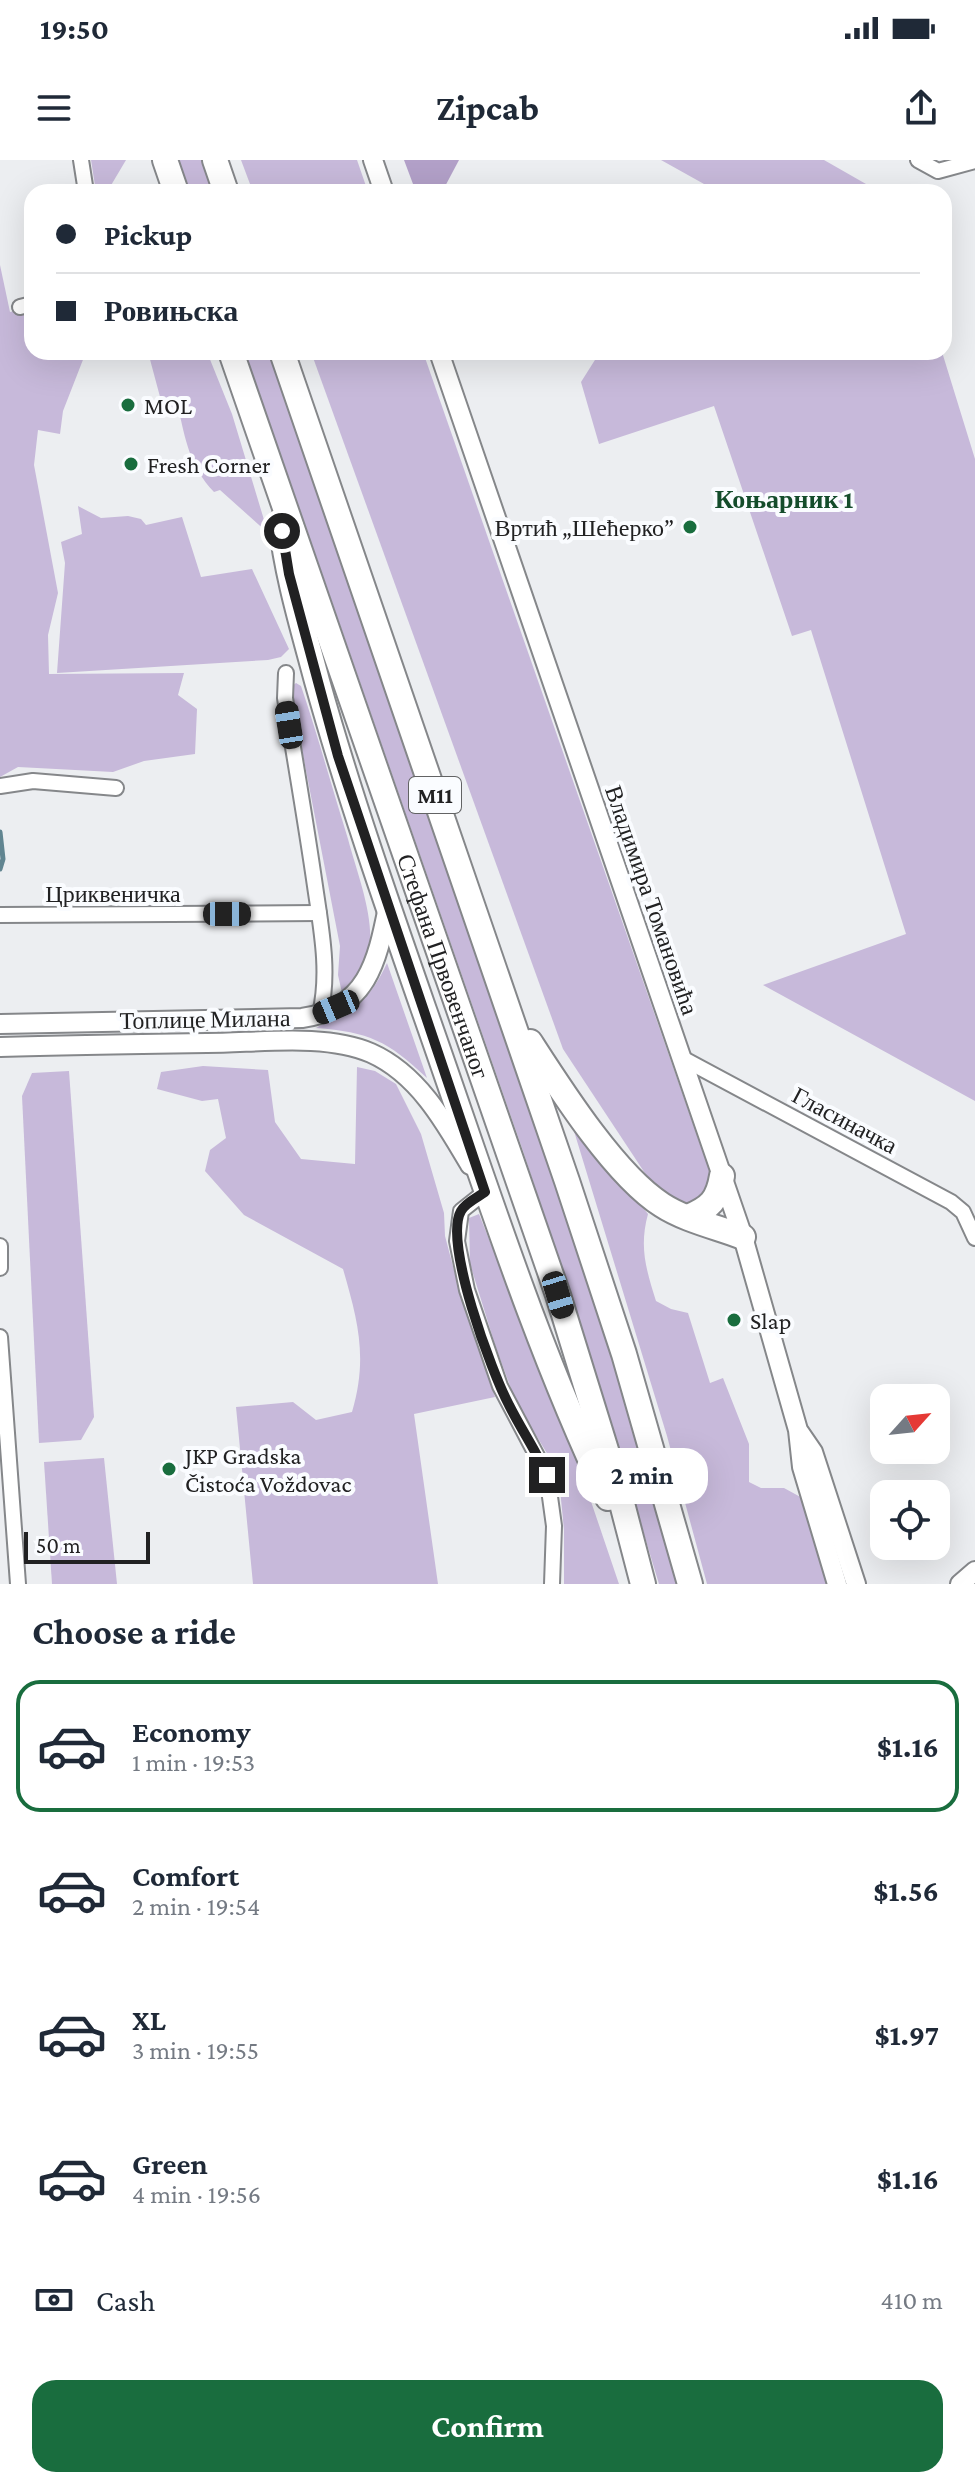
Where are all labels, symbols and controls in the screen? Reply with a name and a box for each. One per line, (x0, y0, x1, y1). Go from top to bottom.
text: 19:50 (40, 12, 109, 45)
icon: menu (32, 86, 76, 130)
icon: share (899, 86, 943, 130)
text: Zipcab (436, 88, 539, 128)
text: Pickup (104, 218, 192, 251)
text: Ровињска (104, 294, 238, 327)
place label: MOL (144, 392, 192, 419)
marker: MOL (119, 396, 137, 414)
place label: Fresh Corner (147, 451, 271, 478)
marker: Fresh Corner (122, 455, 140, 473)
district label: Коњарник 1 (715, 485, 853, 514)
route start (264, 513, 300, 549)
place label: Вртић „Шећерко” (495, 514, 674, 541)
marker: Вртић „Шећерко” (681, 518, 699, 536)
car (273, 699, 305, 751)
road number: M11 (409, 777, 461, 813)
street label: Владимира Томановића (600, 782, 704, 1018)
street label: Стефана Првовенчаног (393, 850, 495, 1082)
street label: Цриквеничка (45, 880, 181, 907)
car (203, 902, 251, 926)
car (309, 987, 363, 1027)
street label: Топлице Милана (119, 1004, 291, 1034)
street label: Гласиначка (788, 1081, 902, 1159)
car (540, 1269, 576, 1321)
place label: Slap (750, 1307, 791, 1334)
marker: Slap (725, 1311, 743, 1329)
north arrow (870, 1384, 950, 1464)
map controls (870, 1384, 950, 1560)
place label: JKP Gradska Čistoća Voždovac (183, 1442, 351, 1497)
callout: 2 min (575, 1447, 707, 1503)
route end (529, 1457, 565, 1493)
marker: JKP Gradska Čistoća Voždovac (160, 1460, 178, 1478)
text: 2 min (611, 1461, 673, 1490)
button: locate (870, 1480, 950, 1560)
scale bar (24, 1528, 150, 1564)
text: 50 m (36, 1533, 81, 1558)
text: Choose a ride (32, 1612, 236, 1652)
icon: car (36, 1710, 108, 1782)
text: Economy (132, 1715, 251, 1748)
text: $1.16 (877, 1730, 939, 1763)
text: 1 min · 19:53 (132, 1748, 255, 1777)
icon: car (36, 1854, 108, 1926)
text: Comfort (132, 1859, 239, 1892)
text: $1.56 (873, 1874, 939, 1907)
text: 2 min · 19:54 (132, 1892, 260, 1921)
icon: car (36, 1998, 108, 2070)
text: XL (132, 2003, 166, 2036)
text: $1.97 (874, 2018, 939, 2051)
text: 3 min · 19:55 (132, 2036, 259, 2065)
icon: car (36, 2142, 108, 2214)
text: Green (132, 2147, 208, 2180)
text: $1.16 (877, 2162, 939, 2195)
text: 4 min · 19:56 (132, 2180, 261, 2209)
icon: cash (32, 2278, 76, 2322)
text: Cash (96, 2284, 155, 2317)
text: 410 m (881, 2286, 943, 2315)
button: Confirm (32, 2380, 943, 2472)

